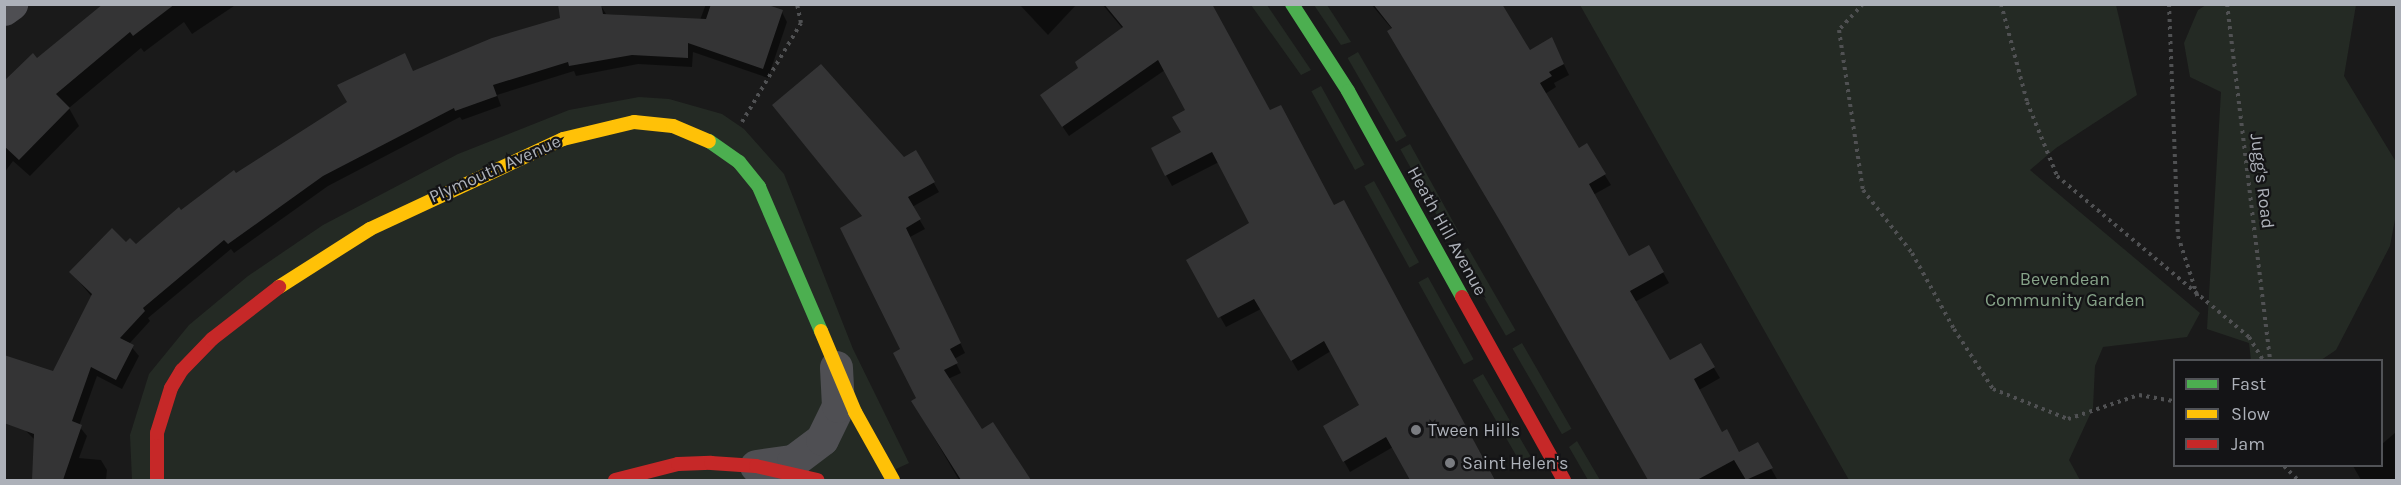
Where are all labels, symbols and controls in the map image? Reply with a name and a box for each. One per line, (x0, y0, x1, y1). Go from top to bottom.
street label: Plymouth Avenue (426, 130, 564, 208)
street label: Jugg's Road (2245, 132, 2279, 230)
street label: Heath Hill Avenue (1403, 163, 1491, 299)
park label: Bevendean Community Garden (1985, 269, 2145, 312)
legend (2173, 359, 2383, 467)
text: Fast (2231, 373, 2266, 395)
text: Slow (2231, 403, 2270, 425)
place label: Tween Hills (1428, 419, 1520, 441)
marker: Tween Hills (1409, 423, 1423, 437)
text: Jam (2231, 433, 2265, 455)
place label: Saint Helen's (1462, 452, 1568, 474)
marker: Saint Helen's (1443, 456, 1457, 470)

